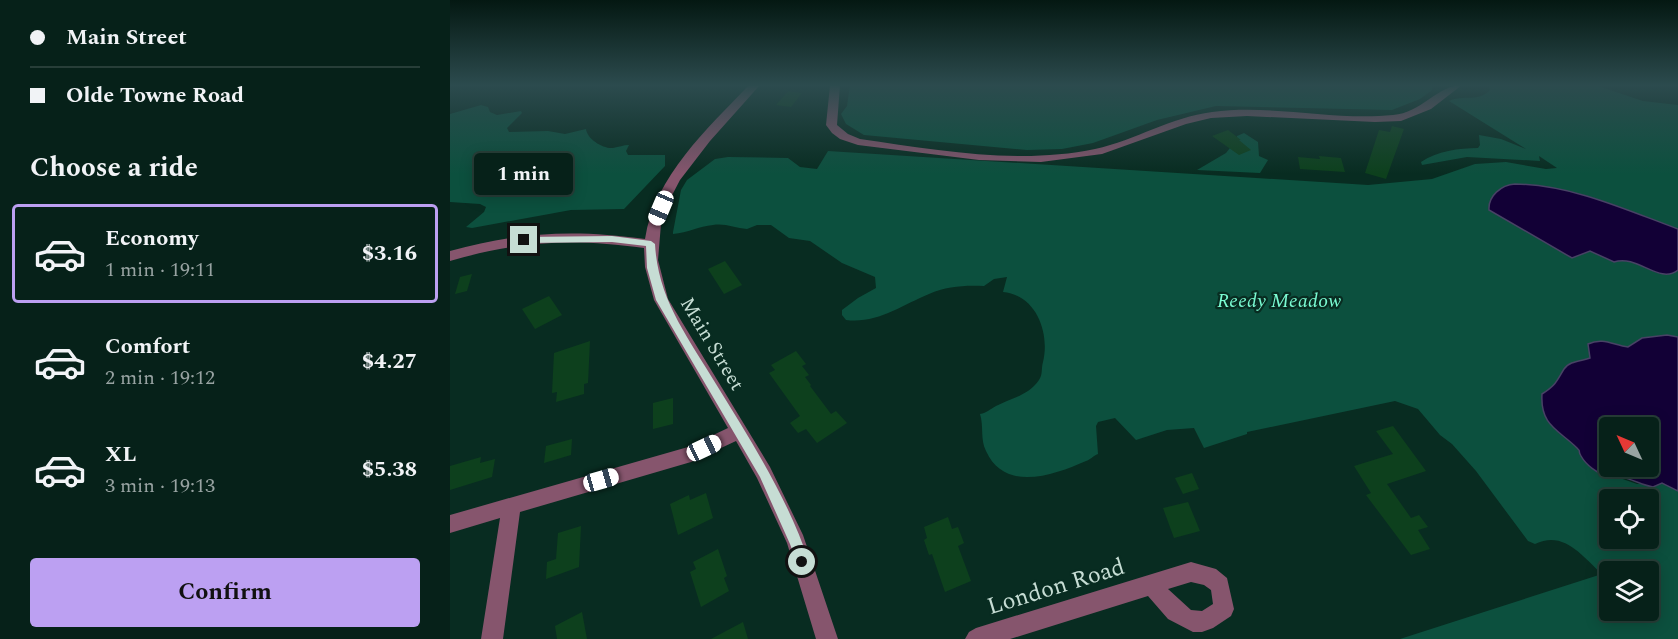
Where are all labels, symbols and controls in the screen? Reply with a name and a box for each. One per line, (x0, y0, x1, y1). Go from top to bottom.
text: Main Street (66, 21, 187, 54)
text: Olde Towne Road (66, 79, 244, 112)
text: Choose a ride (30, 147, 198, 189)
callout: 1 min (475, 153, 574, 195)
text: 1 min (497, 159, 550, 189)
car (646, 188, 676, 228)
text: Economy (105, 222, 198, 255)
route end (510, 226, 537, 253)
icon: car (33, 227, 87, 281)
text: $3.16 (362, 237, 417, 270)
text: 1 min · 19:11 (105, 255, 215, 285)
park label: Reedy Meadow (1217, 286, 1342, 316)
street label: Main Street (672, 292, 752, 396)
text: Comfort (105, 330, 190, 363)
icon: car (33, 335, 87, 389)
text: $4.27 (362, 345, 417, 378)
text: 2 min · 19:12 (105, 363, 215, 393)
north arrow (1599, 417, 1659, 477)
map controls (1599, 417, 1659, 621)
car (684, 432, 724, 464)
text: XL (105, 438, 136, 471)
icon: car (33, 443, 87, 497)
text: $5.38 (362, 453, 417, 486)
car (581, 466, 621, 494)
text: 3 min · 19:13 (105, 471, 215, 501)
button: locate (1599, 489, 1659, 549)
route start (788, 548, 815, 575)
street label: London Road (983, 549, 1129, 625)
button: Confirm (30, 558, 420, 627)
button: layers (1599, 561, 1659, 621)

